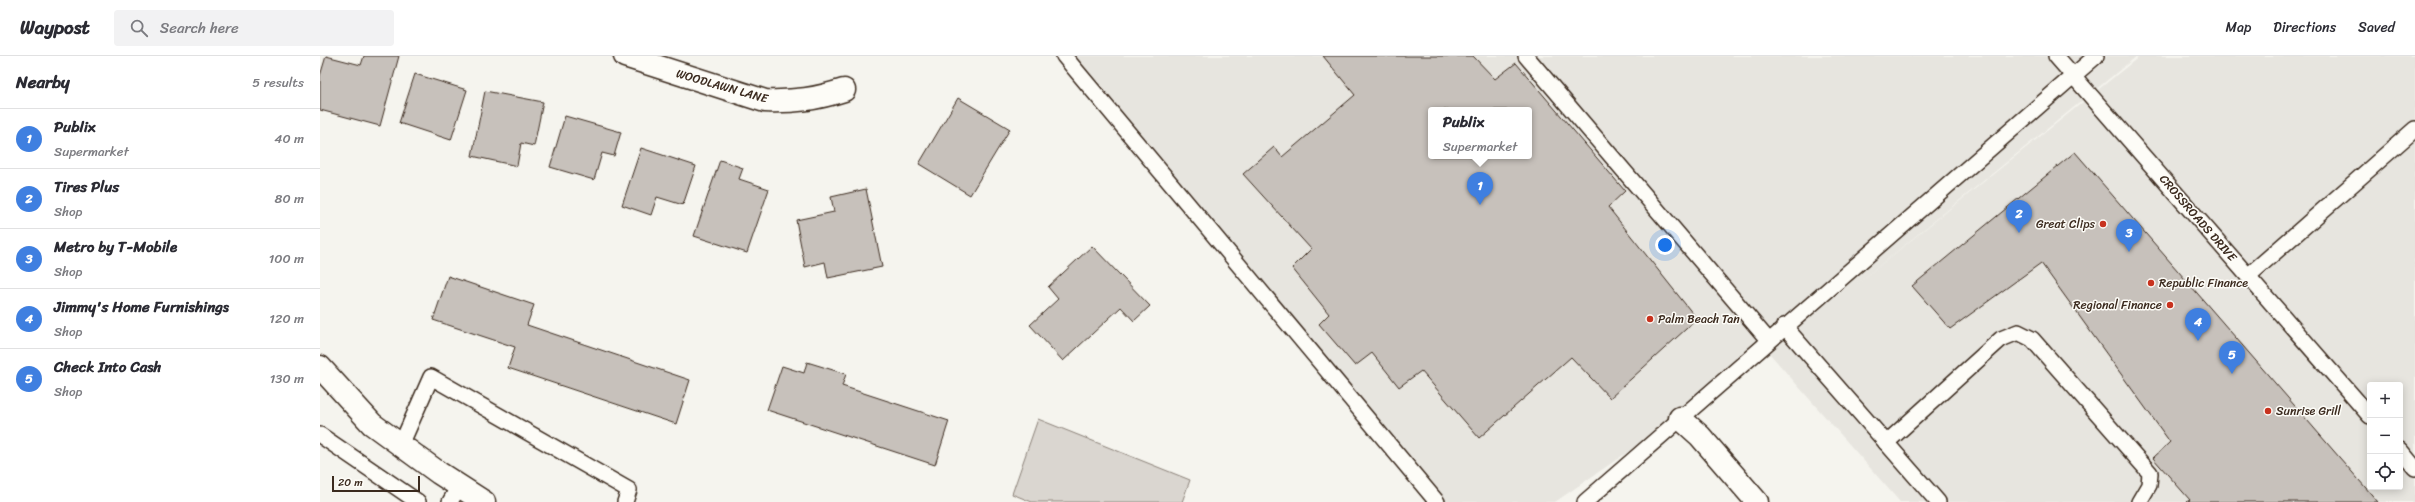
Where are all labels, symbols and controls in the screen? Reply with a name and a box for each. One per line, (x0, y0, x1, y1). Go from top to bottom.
search box (114, 10, 394, 46)
text: Waypost (20, 11, 90, 44)
text: Search here (160, 15, 239, 41)
text: Map (2225, 15, 2251, 40)
text: Directions (2273, 15, 2336, 40)
text: Saved (2358, 15, 2395, 40)
icon: search (128, 17, 150, 39)
street label: WOODLAWN LANE (674, 62, 772, 110)
text: Nearby (16, 67, 70, 97)
text: 5 results (252, 71, 304, 94)
popup (1428, 107, 1532, 159)
text: Publix (1443, 109, 1484, 135)
text: Publix (54, 114, 95, 140)
text: 1 (26, 127, 32, 150)
text: 40 m (274, 127, 304, 150)
text: Supermarket (1443, 135, 1517, 158)
text: Supermarket (54, 140, 129, 163)
street label: CROSSROADS DRIVE (2154, 169, 2243, 268)
pin: 1 (1467, 172, 1493, 205)
text: Tires Plus (54, 174, 119, 200)
text: 2 (25, 187, 33, 210)
text: 80 m (275, 187, 304, 210)
text: Shop (54, 200, 82, 223)
pin: 2 (2006, 200, 2032, 233)
place label: Great Clips (2036, 213, 2095, 235)
marker: Great Clips (2098, 219, 2108, 229)
pin: 3 (2116, 219, 2142, 252)
text: Metro by T-Mobile (54, 234, 177, 260)
your location (1655, 235, 1675, 255)
text: 3 (25, 247, 33, 270)
text: 100 m (269, 247, 304, 270)
text: Shop (54, 260, 82, 283)
place label: Republic Finance (2159, 272, 2248, 294)
marker: Republic Finance (2146, 278, 2156, 288)
text: Jimmy's Home Furnishings (54, 294, 229, 320)
place label: Regional Finance (2073, 294, 2162, 316)
marker: Regional Finance (2165, 300, 2175, 310)
text: 4 (25, 307, 33, 330)
text: 120 m (269, 307, 304, 330)
place label: Palm Beach Tan (1658, 308, 1740, 330)
pin: 4 (2185, 308, 2211, 341)
marker: Palm Beach Tan (1645, 314, 1655, 324)
text: Shop (54, 320, 82, 343)
pin: 5 (2219, 341, 2245, 374)
text: Check Into Cash (54, 354, 161, 380)
text: 5 (25, 367, 33, 390)
text: 130 m (270, 367, 304, 390)
text: Shop (54, 380, 82, 403)
map controls (2367, 382, 2403, 490)
button: + (2367, 382, 2403, 418)
place label: Sunrise Grill (2276, 400, 2342, 422)
marker: Sunrise Grill (2263, 406, 2273, 416)
button: − (2367, 418, 2403, 454)
button: locate (2367, 454, 2403, 490)
text: 20 m (338, 473, 363, 492)
scale bar (332, 474, 420, 493)

